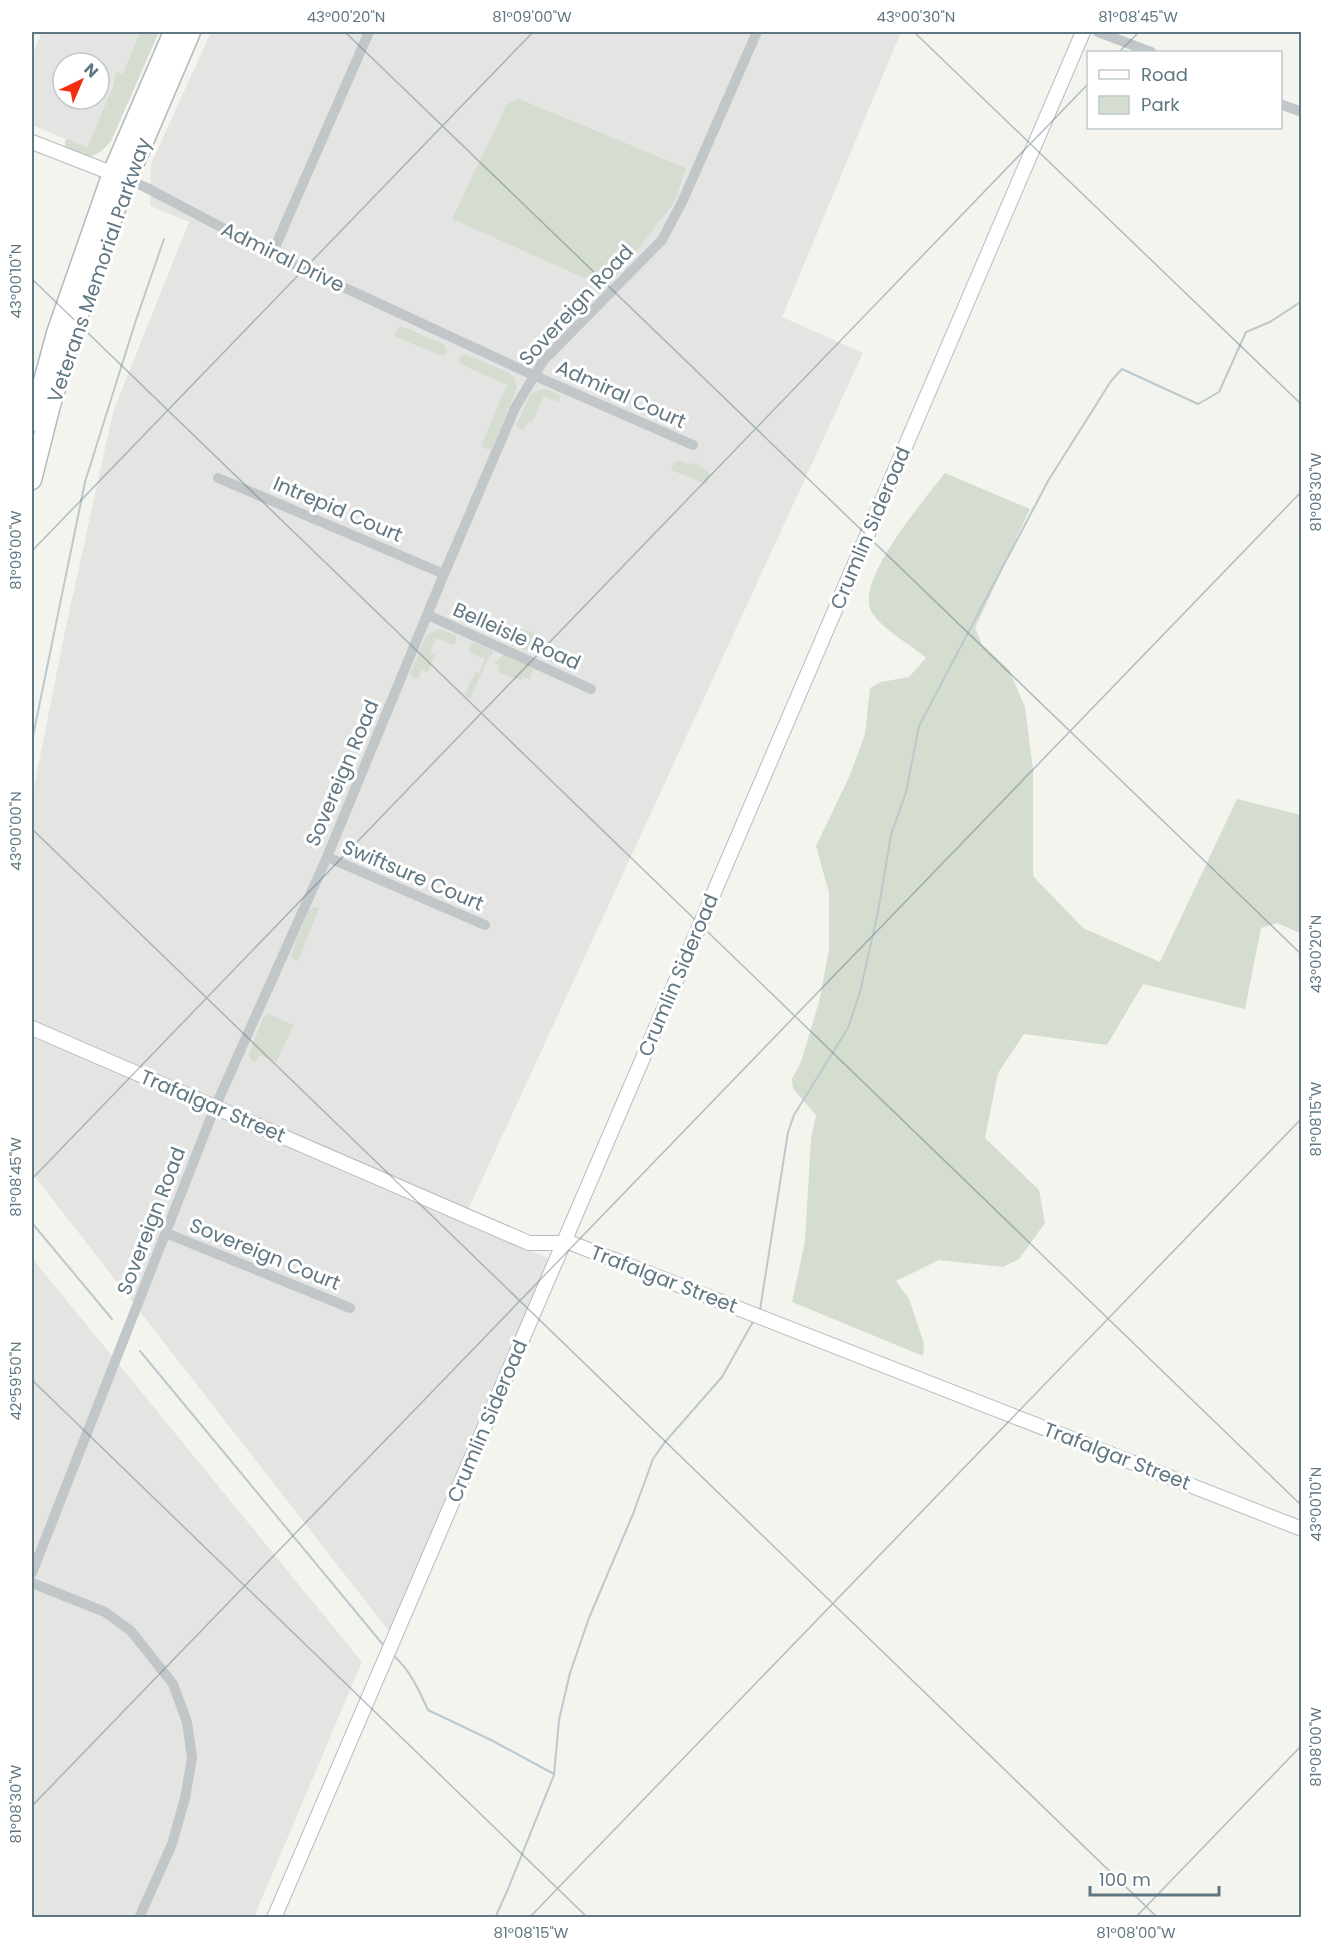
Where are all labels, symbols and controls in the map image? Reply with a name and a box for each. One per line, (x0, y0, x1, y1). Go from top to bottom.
text: 43°00'20"N (307, 6, 385, 27)
text: 81°09'00"W (492, 6, 572, 27)
text: 43°00'30"N (877, 6, 955, 27)
text: 81°08'45"W (1098, 6, 1178, 27)
north arrow (51, 51, 111, 111)
legend (1087, 51, 1282, 129)
text: N (79, 58, 103, 83)
text: Road (1141, 62, 1188, 87)
text: Park (1141, 92, 1180, 117)
street label: Veterans Memorial Parkway (40, 134, 158, 406)
street label: Admiral Drive (217, 215, 349, 299)
street label: Sovereign Road (512, 238, 640, 372)
text: 43°00'10"N (5, 244, 26, 318)
street label: Admiral Court (552, 353, 690, 435)
street label: Crumlin Sideroad (823, 442, 917, 614)
text: 81°08'30"W (1305, 452, 1326, 531)
street label: Intrepid Court (269, 469, 407, 549)
text: 81°09'00"W (5, 510, 26, 590)
street label: Belleisle Road (449, 595, 585, 677)
street label: Sovereign Road (299, 695, 385, 851)
text: 43°00'00"N (5, 791, 26, 871)
street label: Swiftsure Court (338, 833, 488, 917)
street label: Crumlin Sideroad (631, 889, 725, 1061)
text: 43°00'20"N (1305, 915, 1326, 993)
street label: Trafalgar Street (136, 1063, 290, 1149)
text: 81°08'15"W (1305, 1081, 1326, 1156)
text: 81°08'45"W (5, 1137, 26, 1217)
street label: Sovereign Road (110, 1143, 192, 1299)
street label: Sovereign Court (185, 1211, 345, 1297)
street label: Trafalgar Street (587, 1238, 741, 1320)
street label: Crumlin Sideroad (440, 1335, 534, 1507)
text: 42°59'50"N (5, 1341, 26, 1421)
street label: Trafalgar Street (1040, 1415, 1194, 1497)
text: 43°00'10"N (1305, 1467, 1326, 1541)
text: 81°08'00"W (1305, 1707, 1326, 1787)
text: 81°08'30"W (5, 1764, 26, 1843)
scale bar (1090, 1859, 1219, 1897)
text: 100 m (1099, 1867, 1151, 1892)
text: 81°08'15"W (494, 1922, 569, 1943)
text: 81°08'00"W (1096, 1922, 1176, 1943)

